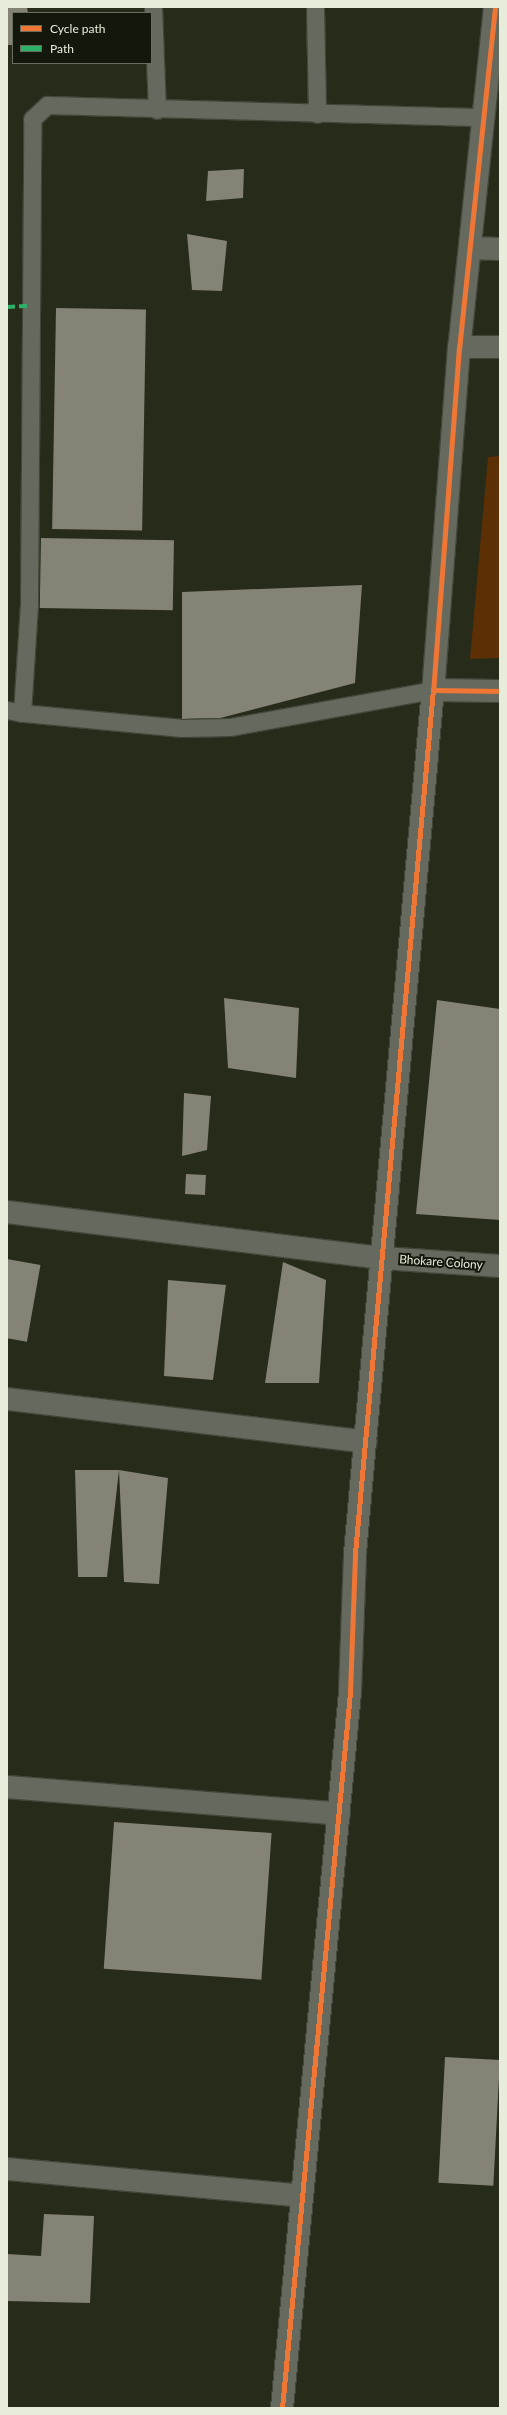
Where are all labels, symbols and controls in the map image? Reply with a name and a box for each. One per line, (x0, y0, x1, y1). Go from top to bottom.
legend (12, 12, 152, 64)
text: Cycle path (50, 21, 105, 36)
text: Path (50, 41, 74, 56)
street label: Bhokare Colony (399, 1252, 483, 1272)

